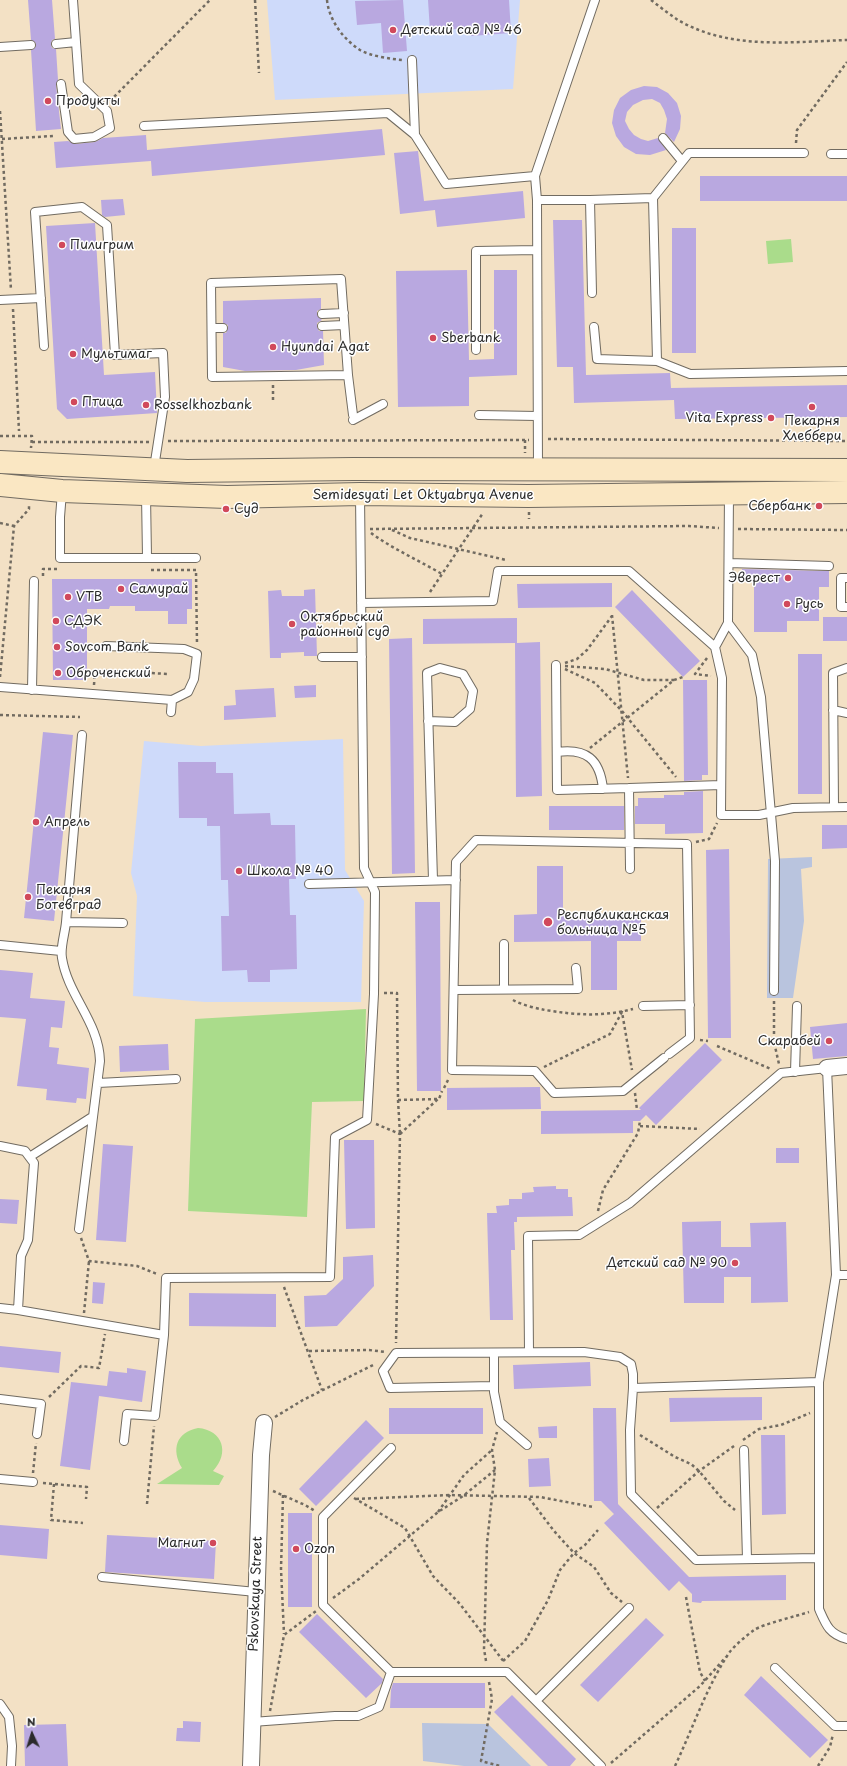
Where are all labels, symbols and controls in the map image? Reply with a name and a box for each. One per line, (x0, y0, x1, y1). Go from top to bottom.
place label: Детский сад № 46 (401, 22, 522, 38)
marker: Детский сад № 46 (388, 25, 398, 35)
place label: Продукты (56, 93, 120, 109)
marker: Продукты (43, 96, 53, 106)
place label: Пилигрим (70, 237, 134, 253)
marker: Пилигрим (57, 240, 67, 250)
place label: Sberbank (441, 330, 501, 346)
marker: Sberbank (428, 333, 438, 343)
place label: Hyundai Agat (281, 339, 369, 355)
marker: Hyundai Agat (268, 342, 278, 352)
place label: Мультимаг (81, 346, 152, 362)
marker: Мультимаг (68, 349, 78, 359)
place label: Птица (82, 394, 123, 410)
marker: Птица (69, 397, 79, 407)
place label: Rosselkhozbank (154, 397, 252, 413)
marker: Rosselkhozbank (141, 400, 151, 410)
marker: Пекарня Хлеббери (807, 402, 817, 412)
place label: Vita Express (686, 410, 763, 426)
marker: Vita Express (766, 413, 776, 423)
place label: Пекарня Хлеббери (783, 413, 841, 444)
street label: Semidesyati Let Oktyabrya Avenue (312, 487, 534, 503)
place label: Сбербанк (748, 498, 811, 514)
place label: Суд (234, 501, 259, 517)
marker: Сбербанк (814, 501, 824, 511)
marker: Суд (221, 504, 231, 514)
place label: Эверест (728, 570, 780, 586)
marker: Эверест (783, 573, 793, 583)
place label: Самурай (129, 581, 188, 597)
marker: Самурай (116, 584, 126, 594)
place label: VTB (76, 589, 102, 605)
marker: VTB (63, 592, 73, 602)
place label: Русь (795, 596, 823, 612)
marker: Русь (782, 599, 792, 609)
place label: Октябрьский районный суд (300, 609, 390, 640)
place label: СДЭК (64, 613, 102, 629)
marker: СДЭК (51, 616, 61, 626)
marker: Октябрьский районный суд (287, 619, 297, 629)
place label: Sovcom Bank (65, 639, 149, 655)
marker: Sovcom Bank (52, 642, 62, 652)
place label: Оброченский (66, 665, 151, 681)
marker: Оброченский (53, 668, 63, 678)
place label: Апрель (44, 814, 90, 830)
marker: Апрель (31, 817, 41, 827)
place label: Школа № 40 (247, 863, 333, 879)
marker: Школа № 40 (234, 866, 244, 876)
place label: Пекарня Ботевград (36, 882, 101, 913)
marker: Пекарня Ботевград (23, 892, 33, 902)
place label: Республиканская больница №5 (557, 907, 669, 938)
marker: Республиканская больница №5 (542, 916, 554, 928)
place label: Скарабей (758, 1033, 821, 1049)
marker: Скарабей (824, 1036, 834, 1046)
place label: Детский сад № 90 (607, 1255, 727, 1271)
marker: Детский сад № 90 (730, 1258, 740, 1268)
place label: Магнит (157, 1535, 205, 1551)
street label: Pskovskaya Street (246, 1536, 266, 1652)
marker: Магнит (208, 1538, 218, 1548)
place label: Ozon (304, 1541, 335, 1557)
marker: Ozon (291, 1544, 301, 1554)
text: N (26, 1713, 36, 1730)
north arrow (12, 1714, 52, 1754)

